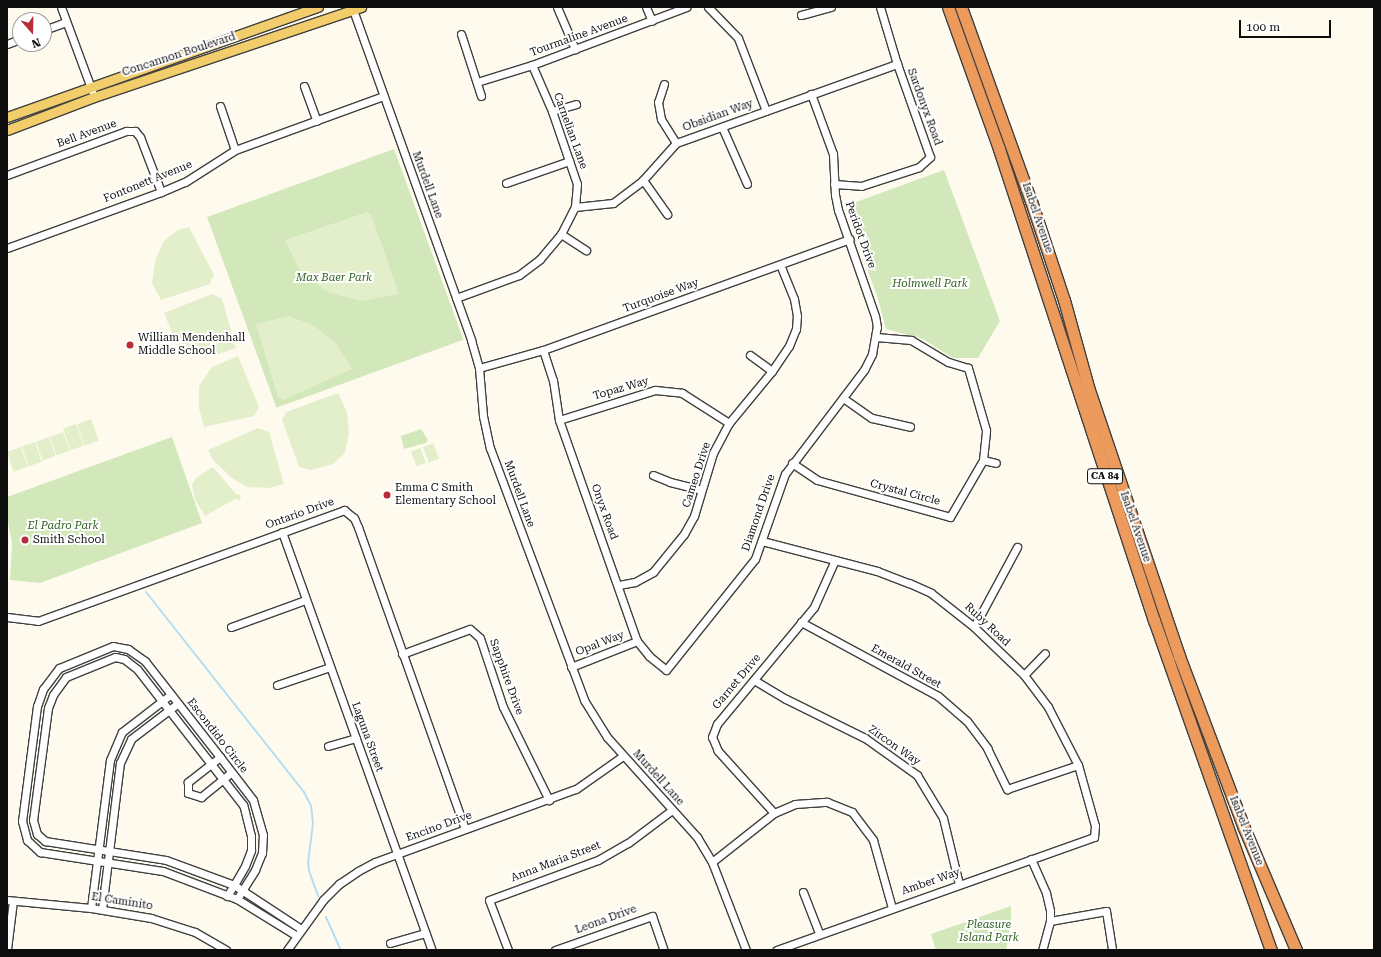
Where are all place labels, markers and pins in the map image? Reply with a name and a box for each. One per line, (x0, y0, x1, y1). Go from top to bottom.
place label: William Mendenhall Middle School (138, 332, 245, 358)
marker: William Mendenhall Middle School (125, 340, 135, 350)
place label: Emma C Smith Elementary School (395, 482, 496, 508)
marker: Emma C Smith Elementary School (382, 490, 392, 500)
place label: Smith School (33, 533, 105, 547)
marker: Smith School (20, 535, 30, 545)

